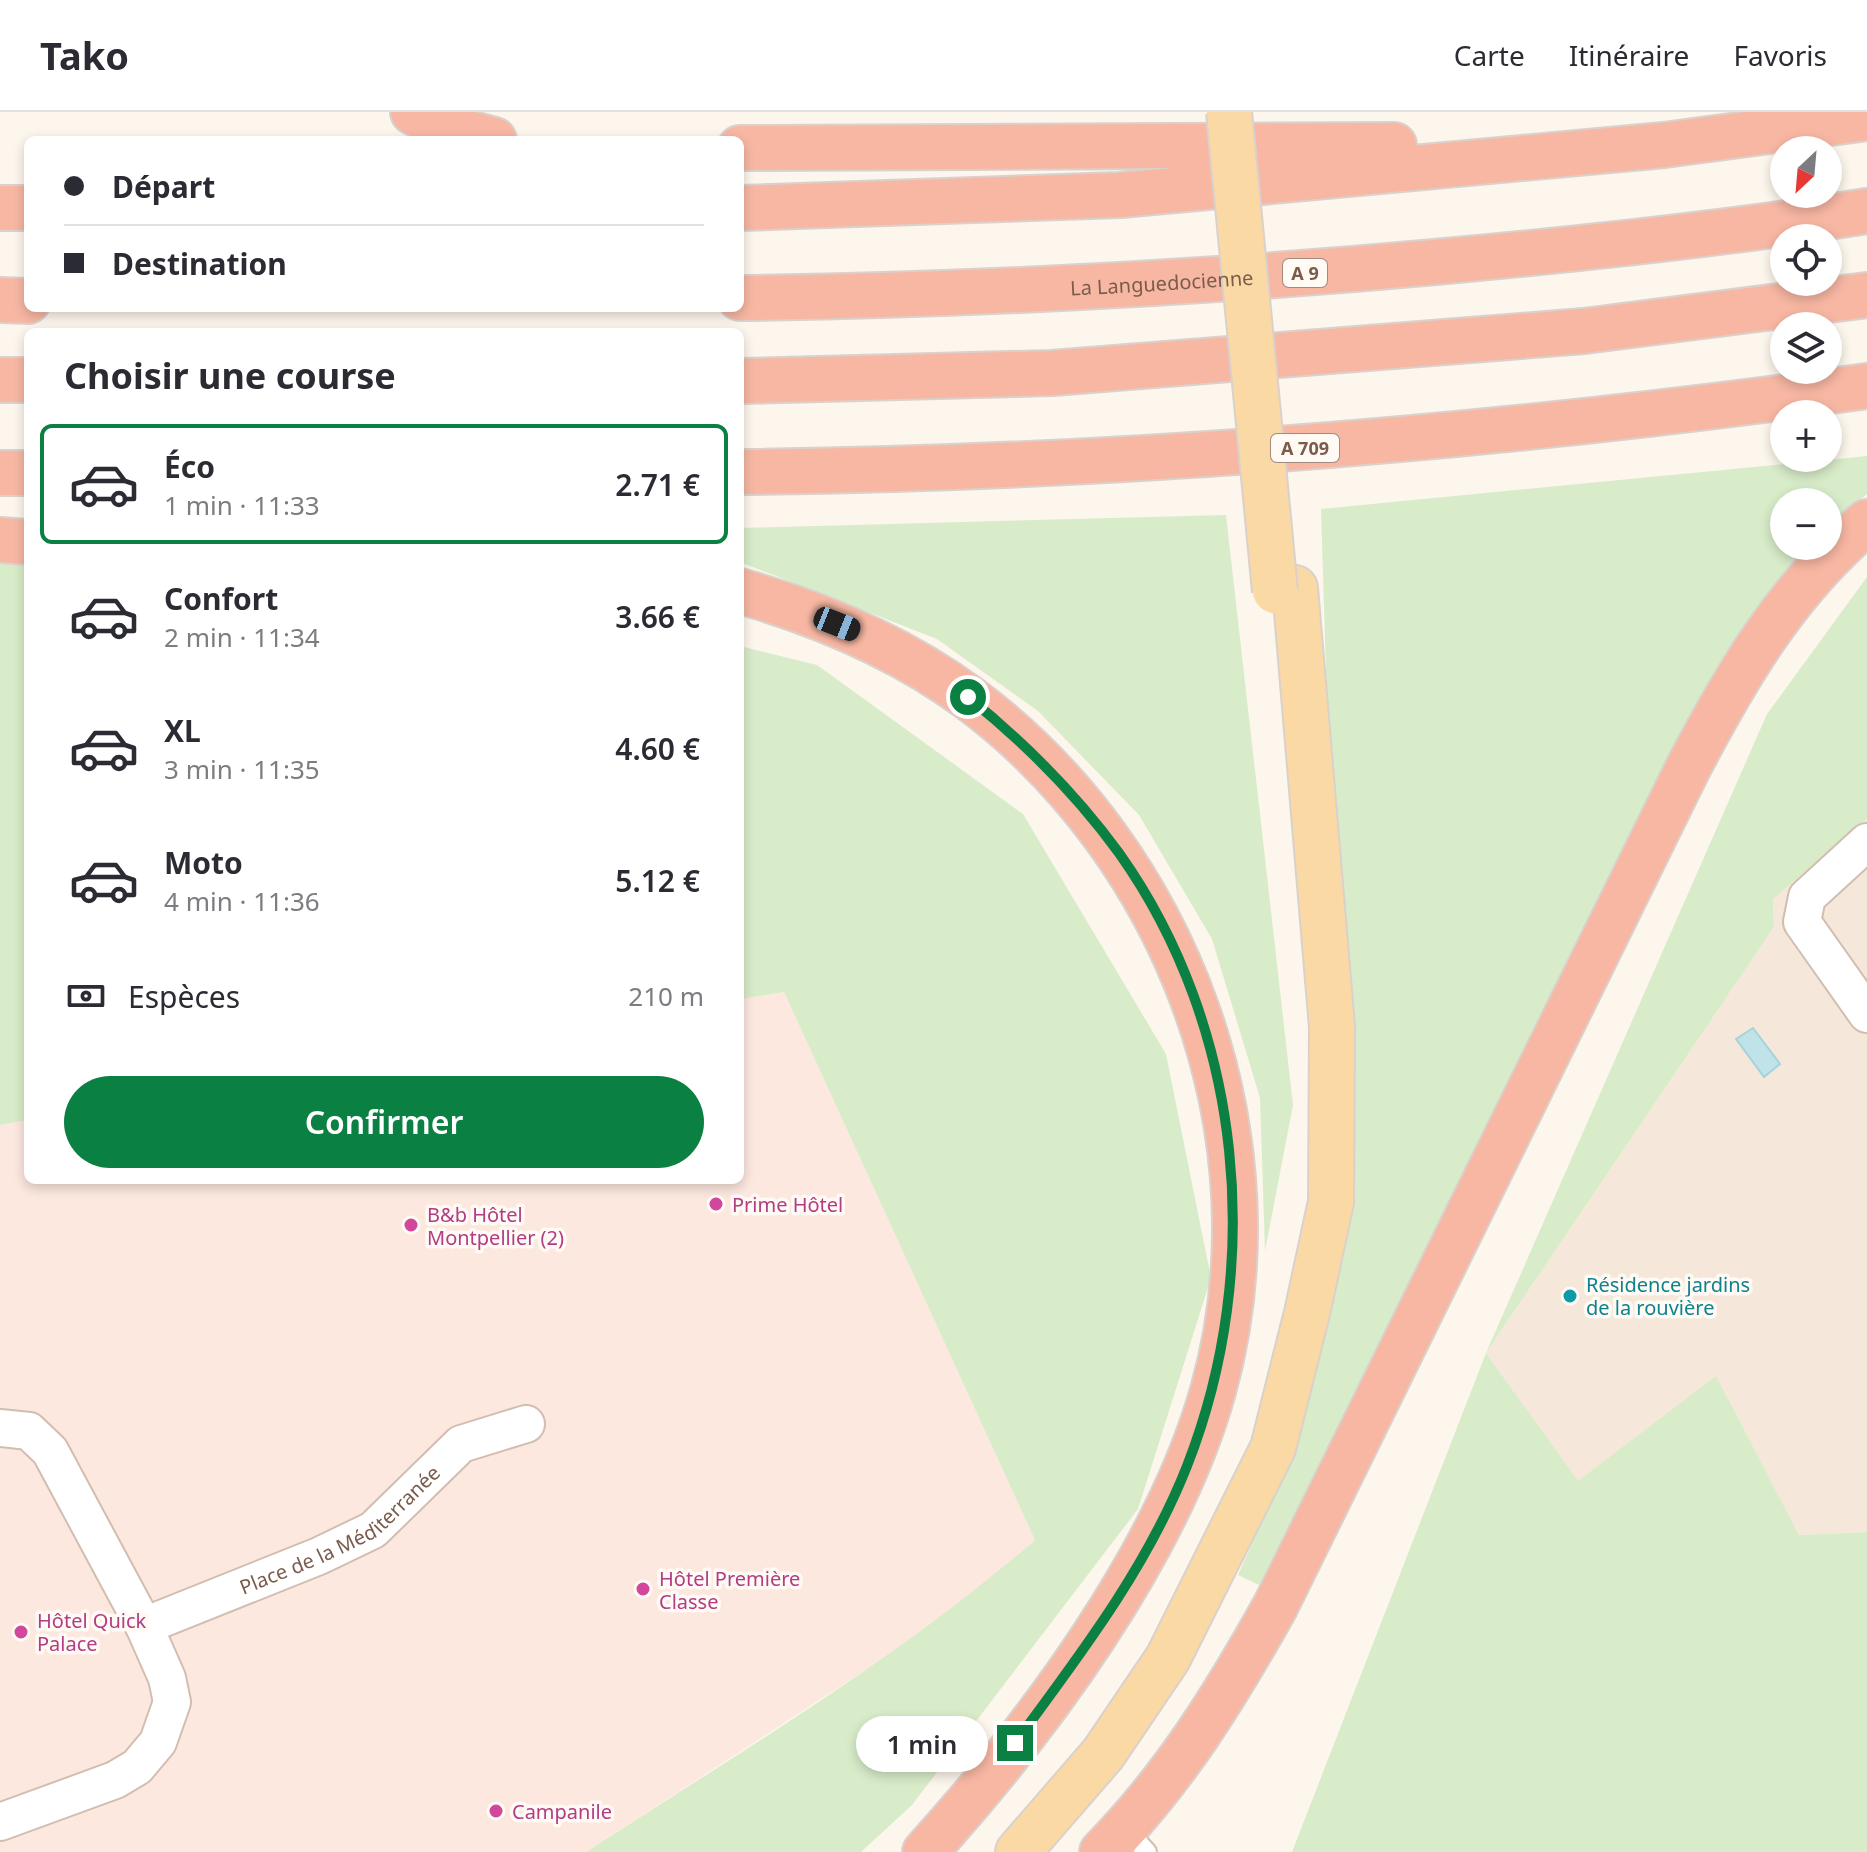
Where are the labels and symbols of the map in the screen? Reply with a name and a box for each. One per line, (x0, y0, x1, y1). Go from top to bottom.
north arrow (1770, 136, 1842, 208)
road number: A 9 (1283, 259, 1327, 287)
street label: La Languedocienne (1069, 263, 1254, 301)
road number: A 709 (1271, 434, 1339, 462)
car (810, 604, 864, 644)
route start (950, 679, 986, 715)
place label: Prime Hôtel (732, 1191, 843, 1218)
marker: Prime Hôtel (707, 1195, 725, 1213)
place label: B&b Hôtel Montpellier (2) (427, 1201, 564, 1251)
marker: B&b Hôtel Montpellier (2) (402, 1216, 420, 1234)
place label: Résidence jardins de la rouvière (1586, 1271, 1750, 1321)
marker: Résidence jardins de la rouvière (1561, 1287, 1579, 1305)
street label: Place de la Méditerranée (235, 1459, 445, 1600)
place label: Hôtel Première Classe (659, 1565, 800, 1615)
marker: Hôtel Première Classe (634, 1580, 652, 1598)
place label: Hôtel Quick Palace (37, 1607, 147, 1657)
marker: Hôtel Quick Palace (12, 1623, 30, 1641)
callout: 1 min (855, 1715, 987, 1771)
route end (997, 1725, 1033, 1761)
place label: Campanile (512, 1798, 612, 1825)
marker: Campanile (487, 1802, 505, 1820)

